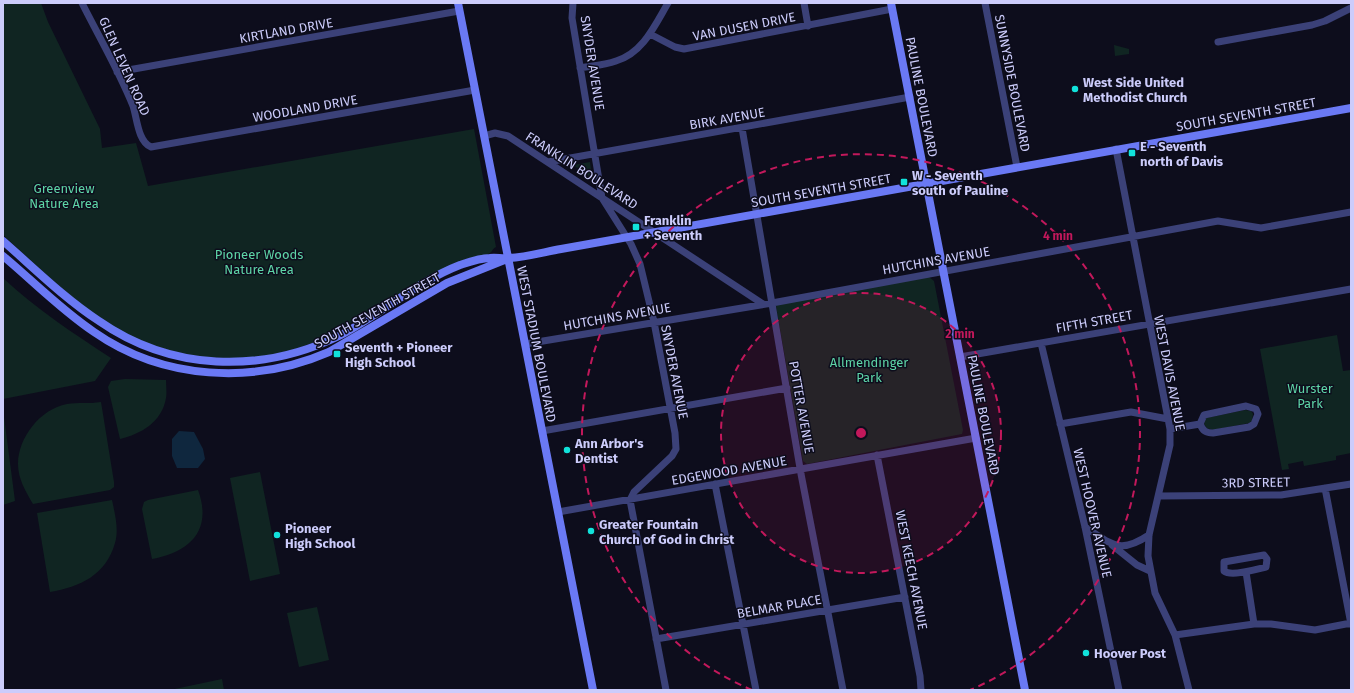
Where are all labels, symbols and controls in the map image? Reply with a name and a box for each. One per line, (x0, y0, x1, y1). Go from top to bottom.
street label: VAN DUSEN DRIVE (691, 9, 797, 44)
street label: SUNNYSIDE BOULEVARD (992, 13, 1033, 153)
street label: GLEN LEVEN ROAD (96, 15, 153, 118)
street label: KIRTLAND DRIVE (238, 15, 334, 46)
street label: SNYDER AVENUE (578, 15, 607, 112)
street label: PAULINE BOULEVARD (903, 36, 941, 158)
place label: West Side United Methodist Church (1083, 75, 1187, 105)
marker: West Side United Methodist Church (1070, 84, 1080, 94)
street label: WOODLAND DRIVE (252, 92, 359, 125)
street label: SOUTH SEVENTH STREET (1175, 95, 1317, 134)
street label: BIRK AVENUE (688, 104, 766, 133)
street label: FRANKLIN BOULEVARD (523, 129, 641, 212)
place label: E - Seventh north of Davis (1140, 139, 1224, 169)
marker: E - Seventh north of Davis (1127, 148, 1137, 158)
place label: W - Seventh south of Pauline (912, 168, 1008, 198)
street label: SOUTH SEVENTH STREET (750, 171, 892, 210)
marker: W - Seventh south of Pauline (899, 177, 909, 187)
park label: Greenview Nature Area (29, 181, 99, 211)
place label: Franklin + Seventh (644, 213, 702, 243)
marker: Franklin + Seventh (631, 222, 641, 232)
text: 4 min (1043, 229, 1073, 243)
street label: HUTCHINS AVENUE (881, 244, 991, 277)
park label: Pioneer Woods Nature Area (215, 247, 303, 277)
street label: WEST STADIUM BOULEVARD (514, 265, 559, 424)
street label: SOUTH SEVENTH STREET (312, 269, 443, 351)
street label: HUTCHINS AVENUE (562, 300, 672, 333)
street label: FIFTH STREET (1055, 307, 1134, 336)
street label: WEST DAVIS AVENUE (1151, 314, 1188, 432)
street label: SNYDER AVENUE (658, 324, 691, 421)
text: 2 min (945, 327, 975, 341)
place label: Seventh + Pioneer High School (345, 340, 453, 370)
marker: Seventh + Pioneer High School (332, 349, 342, 359)
street label: PAULINE BOULEVARD (965, 354, 1003, 476)
park label: Allmendinger Park (830, 355, 908, 385)
street label: POTTER AVENUE (786, 360, 817, 455)
park label: Wurster Park (1287, 381, 1333, 411)
centre of rings (854, 426, 868, 440)
place label: Ann Arbor's Dentist (574, 436, 644, 466)
marker: Ann Arbor's Dentist (562, 445, 572, 455)
street label: WEST HOOVER AVENUE (1070, 447, 1115, 579)
street label: EDGEWOOD AVENUE (670, 453, 788, 488)
street label: 3RD STREET (1222, 474, 1291, 491)
street label: WEST KEECH AVENUE (893, 509, 930, 631)
place label: Greater Fountain Church of God in Christ (599, 517, 735, 547)
place label: Pioneer High School (285, 521, 355, 551)
marker: Greater Fountain Church of God in Christ (586, 526, 596, 536)
marker: Pioneer High School (272, 530, 282, 540)
street label: BELMAR PLACE (736, 592, 823, 621)
place label: Hoover Post (1094, 646, 1167, 661)
marker: Hoover Post (1081, 648, 1091, 658)

